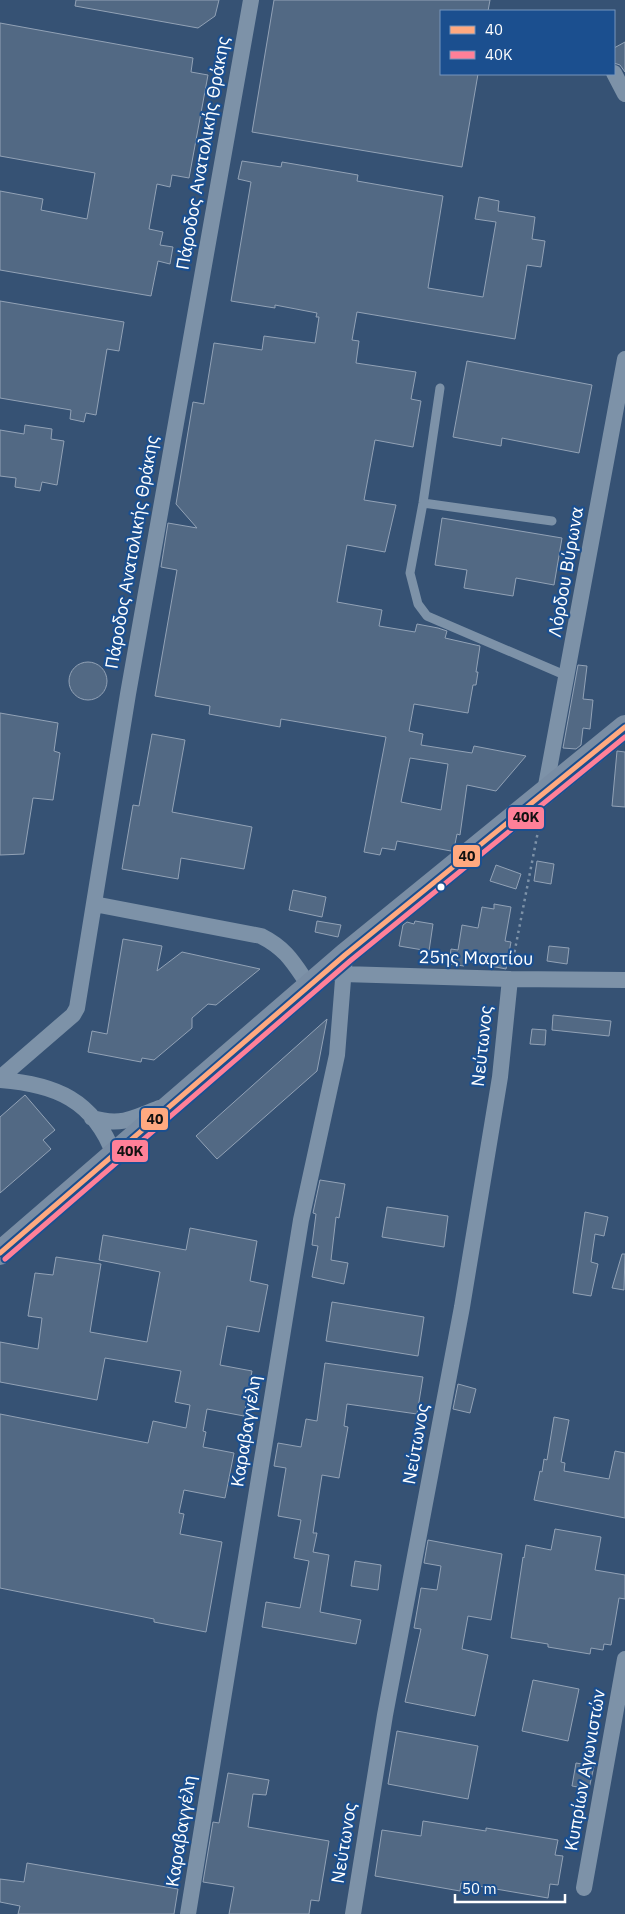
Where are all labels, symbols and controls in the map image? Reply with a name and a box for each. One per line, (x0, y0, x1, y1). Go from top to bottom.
legend (440, 10, 615, 75)
text: 40 (485, 20, 503, 39)
street label: Πάροδος Ανατολικής Θράκης (171, 34, 234, 272)
text: 40Κ (485, 45, 513, 64)
street label: Πάροδος Ανατολικής Θράκης (100, 433, 163, 671)
street label: Λόρδου Βύρωνα (543, 505, 588, 639)
line badge: 40Κ (507, 806, 545, 830)
text: 40Κ (513, 808, 540, 826)
line badge: 40 (452, 844, 481, 868)
text: 40 (459, 847, 475, 865)
unlabelled marker (436, 882, 446, 892)
street label: 25ης Μαρτίου (418, 945, 534, 970)
street label: Νεύτωνος (466, 1004, 497, 1088)
line badge: 40 (140, 1107, 169, 1131)
text: 40 (147, 1110, 163, 1128)
line badge: 40Κ (111, 1139, 149, 1163)
text: 40Κ (117, 1142, 144, 1160)
street label: Καραβαγγέλη (225, 1373, 266, 1488)
street label: Νεύτωνος (397, 1401, 434, 1486)
street label: Κυπρίων Αγωνιστών (559, 1687, 610, 1853)
street label: Καραβαγγέλη (160, 1773, 201, 1888)
street label: Νεύτωνος (326, 1800, 361, 1885)
scale bar (455, 1872, 565, 1904)
text: 50 m (462, 1879, 497, 1898)

